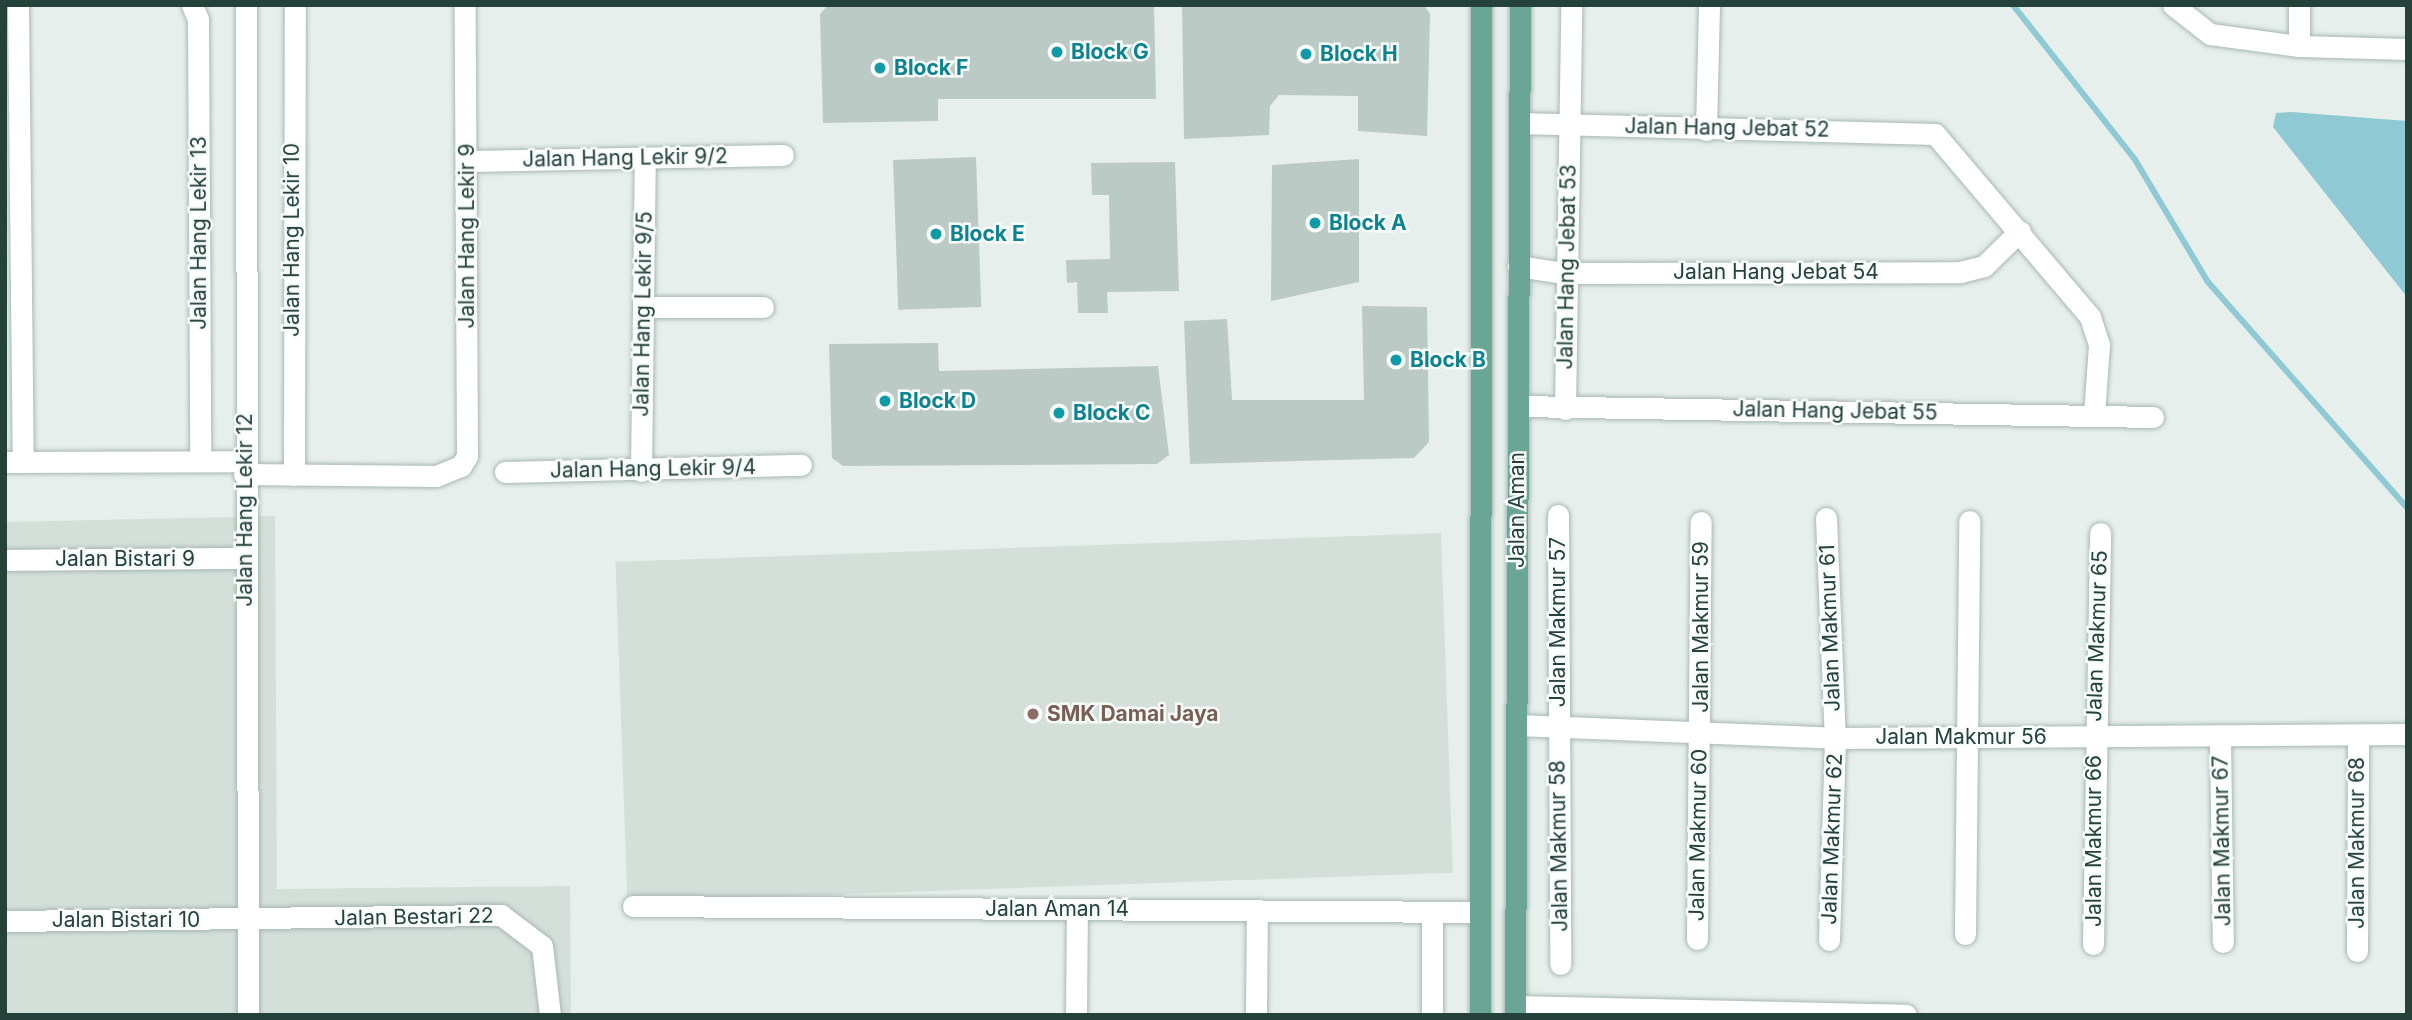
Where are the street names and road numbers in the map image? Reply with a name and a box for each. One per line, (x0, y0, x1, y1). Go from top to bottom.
street label: Jalan Hang Jebat 52 (1624, 114, 1830, 142)
street label: Jalan Hang Lekir 13 (186, 136, 212, 330)
street label: Jalan Hang Lekir 10 (279, 143, 305, 337)
street label: Jalan Hang Lekir 9 (454, 143, 480, 329)
street label: Jalan Hang Lekir 9/2 (522, 144, 728, 172)
street label: Jalan Hang Jebat 53 (1553, 164, 1581, 370)
street label: Jalan Hang Lekir 9/5 (629, 211, 657, 417)
street label: Jalan Hang Jebat 54 (1673, 259, 1879, 285)
street label: Jalan Hang Jebat 55 (1732, 397, 1938, 425)
street label: Jalan Hang Lekir 12 (232, 413, 258, 607)
street label: Jalan Aman (1504, 452, 1530, 568)
street label: Jalan Hang Lekir 9/4 (550, 455, 756, 483)
street label: Jalan Makmur 57 (1545, 537, 1571, 707)
street label: Jalan Makmur 59 (1688, 541, 1714, 713)
street label: Jalan Makmur 61 (1814, 544, 1846, 712)
street label: Jalan Bistari 9 (55, 546, 195, 572)
street label: Jalan Makmur 65 (2081, 550, 2113, 722)
street label: Jalan Makmur 56 (1875, 724, 2047, 750)
street label: Jalan Makmur 60 (1684, 749, 1712, 921)
street label: Jalan Makmur 62 (1816, 753, 1848, 925)
street label: Jalan Makmur 66 (2081, 755, 2107, 927)
street label: Jalan Makmur 67 (2208, 755, 2236, 927)
street label: Jalan Makmur 68 (2344, 757, 2370, 929)
street label: Jalan Makmur 58 (1545, 760, 1573, 932)
street label: Jalan Aman 14 (985, 896, 1129, 922)
street label: Jalan Bestari 22 (334, 903, 494, 931)
street label: Jalan Bistari 10 (52, 907, 200, 933)

